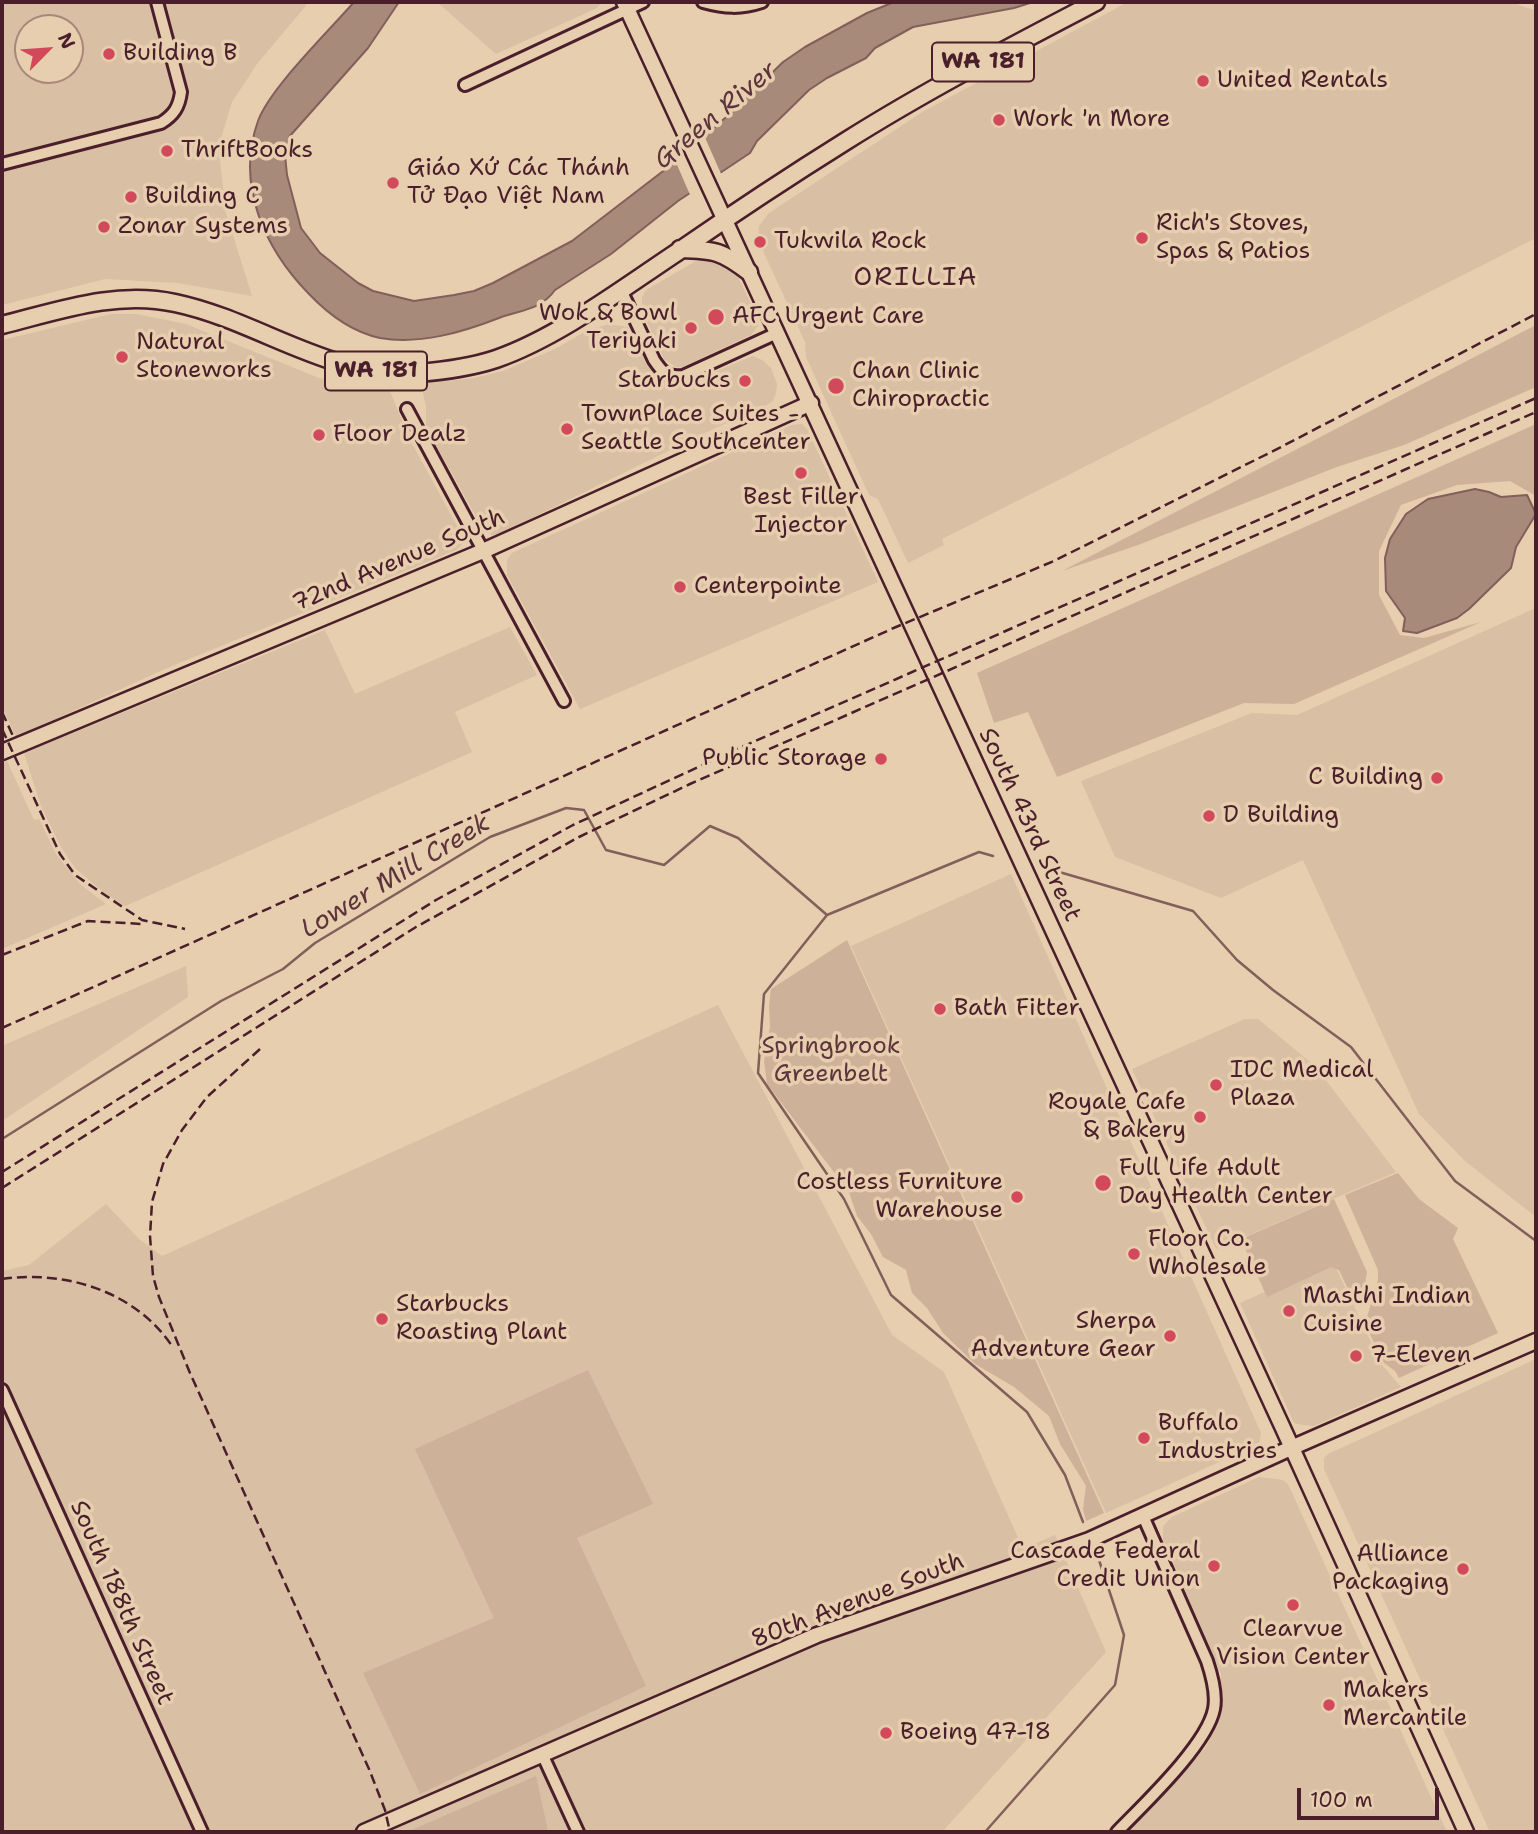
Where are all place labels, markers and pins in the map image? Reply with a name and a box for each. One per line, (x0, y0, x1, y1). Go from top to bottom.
place label: Building B (123, 40, 237, 68)
marker: Building B (101, 46, 117, 62)
place label: United Rentals (1217, 67, 1388, 95)
marker: United Rentals (1195, 73, 1211, 89)
place label: Work 'n More (1013, 106, 1170, 134)
marker: Work 'n More (991, 112, 1007, 128)
place label: ThriftBooks (181, 137, 313, 165)
marker: ThriftBooks (159, 143, 175, 159)
place label: Giáo Xứ Các Thánh Tử Đạo Việt Nam (407, 155, 630, 211)
marker: Giáo Xứ Các Thánh Tử Đạo Việt Nam (385, 175, 401, 191)
place label: Building C (145, 183, 260, 211)
marker: Building C (123, 189, 139, 205)
place label: Rich's Stoves, Spas & Patios (1156, 210, 1310, 266)
place label: Zonar Systems (118, 213, 288, 241)
marker: Zonar Systems (96, 219, 112, 235)
place label: Tukwila Rock (774, 228, 927, 256)
marker: Rich's Stoves, Spas & Patios (1134, 230, 1150, 246)
marker: Tukwila Rock (752, 234, 768, 250)
place label: Wok & Bowl Teriyaki (539, 300, 677, 356)
place label: AFC Urgent Care (732, 303, 925, 331)
marker: AFC Urgent Care (706, 307, 726, 327)
marker: Wok & Bowl Teriyaki (683, 320, 699, 336)
place label: Natural Stoneworks (136, 329, 272, 385)
marker: Natural Stoneworks (114, 349, 130, 365)
place label: Chan Clinic Chiropractic (852, 358, 990, 414)
place label: Starbucks (618, 367, 731, 395)
marker: Starbucks (737, 373, 753, 389)
marker: Chan Clinic Chiropractic (826, 376, 846, 396)
place label: TownPlace Suites - Seattle Southcenter (581, 401, 811, 457)
place label: Floor Dealz (333, 421, 467, 449)
marker: TownPlace Suites - Seattle Southcenter (559, 421, 575, 437)
marker: Floor Dealz (311, 427, 327, 443)
marker: Best Filler Injector (793, 465, 809, 481)
place label: Best Filler Injector (743, 484, 859, 540)
place label: Centerpointe (694, 573, 842, 601)
marker: Centerpointe (672, 579, 688, 595)
place label: Public Storage (702, 745, 867, 773)
marker: Public Storage (873, 751, 889, 767)
place label: C Building (1308, 764, 1423, 792)
marker: C Building (1429, 770, 1445, 786)
place label: D Building (1223, 802, 1339, 830)
marker: D Building (1201, 808, 1217, 824)
place label: Bath Fitter (954, 995, 1080, 1023)
marker: Bath Fitter (932, 1001, 948, 1017)
place label: IDC Medical Plaza (1230, 1057, 1374, 1113)
marker: IDC Medical Plaza (1208, 1077, 1224, 1093)
place label: Royale Cafe & Bakery (1048, 1089, 1186, 1145)
marker: Royale Cafe & Bakery (1192, 1109, 1208, 1125)
place label: Full Life Adult Day Health Center (1119, 1155, 1333, 1211)
place label: Costless Furniture Warehouse (796, 1169, 1003, 1225)
marker: Full Life Adult Day Health Center (1093, 1173, 1113, 1193)
marker: Costless Furniture Warehouse (1009, 1189, 1025, 1205)
place label: Floor Co. Wholesale (1148, 1226, 1267, 1282)
marker: Floor Co. Wholesale (1126, 1246, 1142, 1262)
place label: Masthi Indian Cuisine (1303, 1283, 1470, 1339)
place label: Starbucks Roasting Plant (396, 1291, 567, 1347)
marker: Masthi Indian Cuisine (1281, 1303, 1297, 1319)
place label: Sherpa Adventure Gear (970, 1308, 1156, 1364)
marker: Starbucks Roasting Plant (374, 1311, 390, 1327)
marker: Sherpa Adventure Gear (1162, 1328, 1178, 1344)
place label: 7-Eleven (1370, 1342, 1471, 1370)
marker: 7-Eleven (1348, 1348, 1364, 1364)
place label: Buffalo Industries (1158, 1410, 1277, 1466)
marker: Buffalo Industries (1136, 1430, 1152, 1446)
place label: Cascade Federal Credit Union (1010, 1538, 1200, 1594)
place label: Alliance Packaging (1332, 1541, 1449, 1597)
marker: Cascade Federal Credit Union (1206, 1558, 1222, 1574)
marker: Alliance Packaging (1455, 1561, 1471, 1577)
marker: Clearvue Vision Center (1285, 1597, 1301, 1613)
place label: Clearvue Vision Center (1216, 1616, 1370, 1672)
place label: Makers Mercantile (1343, 1677, 1467, 1733)
marker: Makers Mercantile (1321, 1697, 1337, 1713)
place label: Boeing 47-18 (900, 1719, 1051, 1747)
marker: Boeing 47-18 (878, 1725, 894, 1741)

